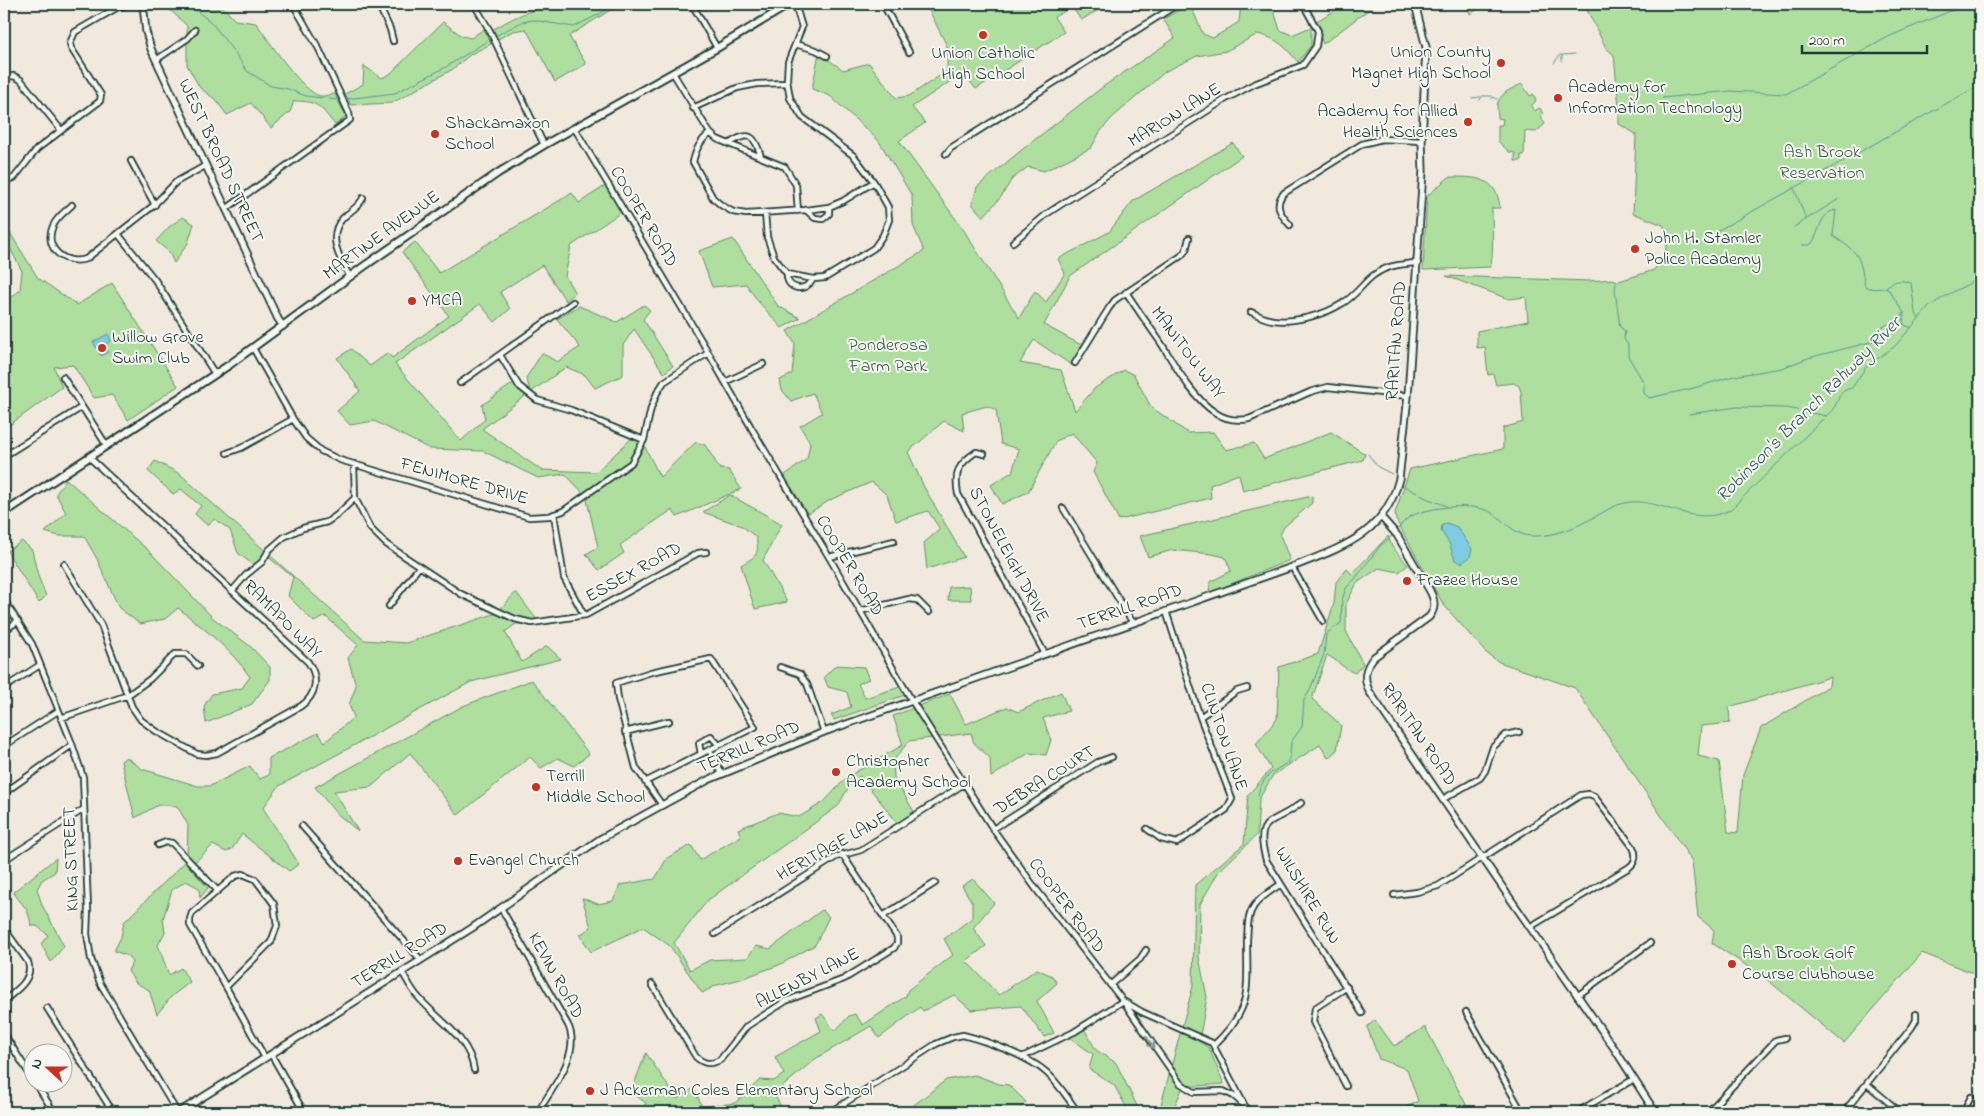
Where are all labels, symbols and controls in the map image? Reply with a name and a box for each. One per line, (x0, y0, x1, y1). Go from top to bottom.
scale bar (1802, 22, 1926, 54)
marker: Union Catholic High School (977, 29, 989, 41)
text: 200 m (1809, 30, 1845, 52)
place label: Union County Magnet High School (1351, 40, 1491, 88)
place label: Union Catholic High School (931, 41, 1035, 89)
marker: Union County Magnet High School (1495, 57, 1507, 69)
street label: WEST BROAD STREET (171, 75, 269, 247)
place label: Academy for Information Technology (1568, 75, 1742, 123)
street label: MARION LANE (1123, 77, 1227, 155)
marker: Academy for Information Technology (1552, 92, 1564, 104)
place label: Academy for Allied Health Sciences (1317, 99, 1458, 146)
place label: Shackamaxon School (445, 111, 550, 158)
marker: Academy for Allied Health Sciences (1462, 116, 1474, 128)
marker: Shackamaxon School (429, 128, 441, 140)
park label: Ash Brook Reservation (1779, 140, 1865, 187)
street label: COOPER ROAD (603, 161, 683, 273)
street label: MARTINE AVENUE (318, 185, 446, 287)
place label: John H. Stamler Police Academy (1645, 226, 1762, 273)
marker: John H. Stamler Police Academy (1629, 243, 1641, 255)
street label: RARITAN ROAD (1380, 280, 1414, 402)
place label: YMCA (422, 288, 462, 314)
marker: YMCA (406, 295, 418, 307)
street label: MANITOU WAY (1144, 301, 1231, 405)
water label: Robinson's Branch Rahway River (1710, 310, 1909, 509)
place label: Willow Grove Swim Club (112, 325, 205, 372)
park label: Ponderosa Farm Park (848, 333, 928, 380)
marker: Willow Grove Swim Club (96, 342, 108, 354)
street label: FENIMORE DRIVE (396, 451, 531, 513)
street label: STONELEIGH DRIVE (961, 482, 1055, 628)
street label: COOPER ROAD (809, 510, 889, 622)
street label: ESSEX ROAD (581, 536, 687, 610)
place label: Frazee House (1416, 568, 1519, 594)
street label: RAMAPO WAY (237, 575, 328, 666)
marker: Frazee House (1401, 575, 1413, 587)
street label: TERRILL ROAD (1074, 578, 1186, 638)
street label: RARITAN ROAD (1374, 678, 1462, 792)
street label: CLINTON LANE (1192, 680, 1254, 795)
street label: TERRILL ROAD (694, 715, 804, 781)
street label: DEBRA COURT (989, 740, 1100, 823)
place label: Christopher Academy School (846, 749, 971, 796)
place label: Terrill Middle School (546, 764, 645, 811)
marker: Christopher Academy School (830, 766, 842, 778)
marker: Terrill Middle School (530, 781, 542, 793)
street label: HERITAGE LANE (772, 805, 894, 889)
street label: KING STREET (57, 806, 87, 912)
street label: WILSHIRE RUN (1268, 842, 1346, 950)
place label: Evangel Church (468, 848, 579, 875)
street label: COOPER ROAD (1021, 853, 1111, 959)
marker: Evangel Church (452, 855, 464, 867)
street label: TERRILL ROAD (347, 916, 453, 996)
street label: KEVIN ROAD (521, 928, 589, 1024)
place label: Ash Brook Golf Course clubhouse (1742, 941, 1875, 988)
street label: ALLENBY LANE (752, 942, 864, 1016)
marker: Ash Brook Golf Course clubhouse (1726, 958, 1738, 970)
one-way arrow (1145, 1035, 1155, 1049)
north arrow (22, 1044, 72, 1094)
text: N (26, 1056, 49, 1072)
place label: J Ackerman Coles Elementary School (600, 1078, 872, 1104)
marker: J Ackerman Coles Elementary School (584, 1085, 596, 1097)

